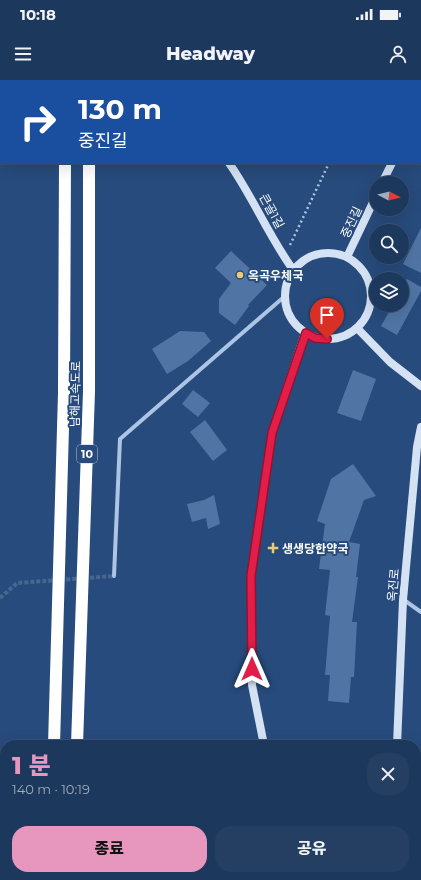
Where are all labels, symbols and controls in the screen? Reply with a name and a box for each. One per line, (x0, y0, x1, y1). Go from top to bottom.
text: 10:18 (20, 5, 56, 24)
icon: menu (12, 43, 34, 65)
text: Headway (166, 43, 255, 65)
icon: person (387, 43, 409, 65)
text: 130 m (78, 92, 162, 126)
icon: right (12, 96, 64, 148)
text: 중진길 (78, 130, 128, 152)
north arrow (369, 176, 409, 216)
map controls (369, 176, 409, 312)
street label: 큰골1길 (256, 191, 288, 231)
street label: 중진길 (337, 204, 365, 240)
button: search (369, 224, 409, 264)
place label: 옥곡우체국 (248, 268, 303, 283)
marker: 옥곡우체국 (235, 270, 245, 280)
button: layers (369, 272, 409, 312)
pin (310, 298, 344, 339)
icon: arrive (316, 304, 338, 326)
street label: 남해고속도로 (67, 361, 83, 427)
road number: 10 (77, 445, 97, 463)
place label: 생생당한약국 (282, 541, 348, 556)
marker: 생생당한약국 (267, 542, 279, 554)
street label: 옥진로 (384, 568, 402, 602)
position arrow (231, 648, 273, 690)
text: 1 분 (12, 751, 51, 780)
button: close (367, 753, 409, 795)
text: 140 m · 10:19 (12, 781, 90, 797)
button: 종료 (12, 826, 207, 872)
button: 공유 (215, 826, 409, 872)

